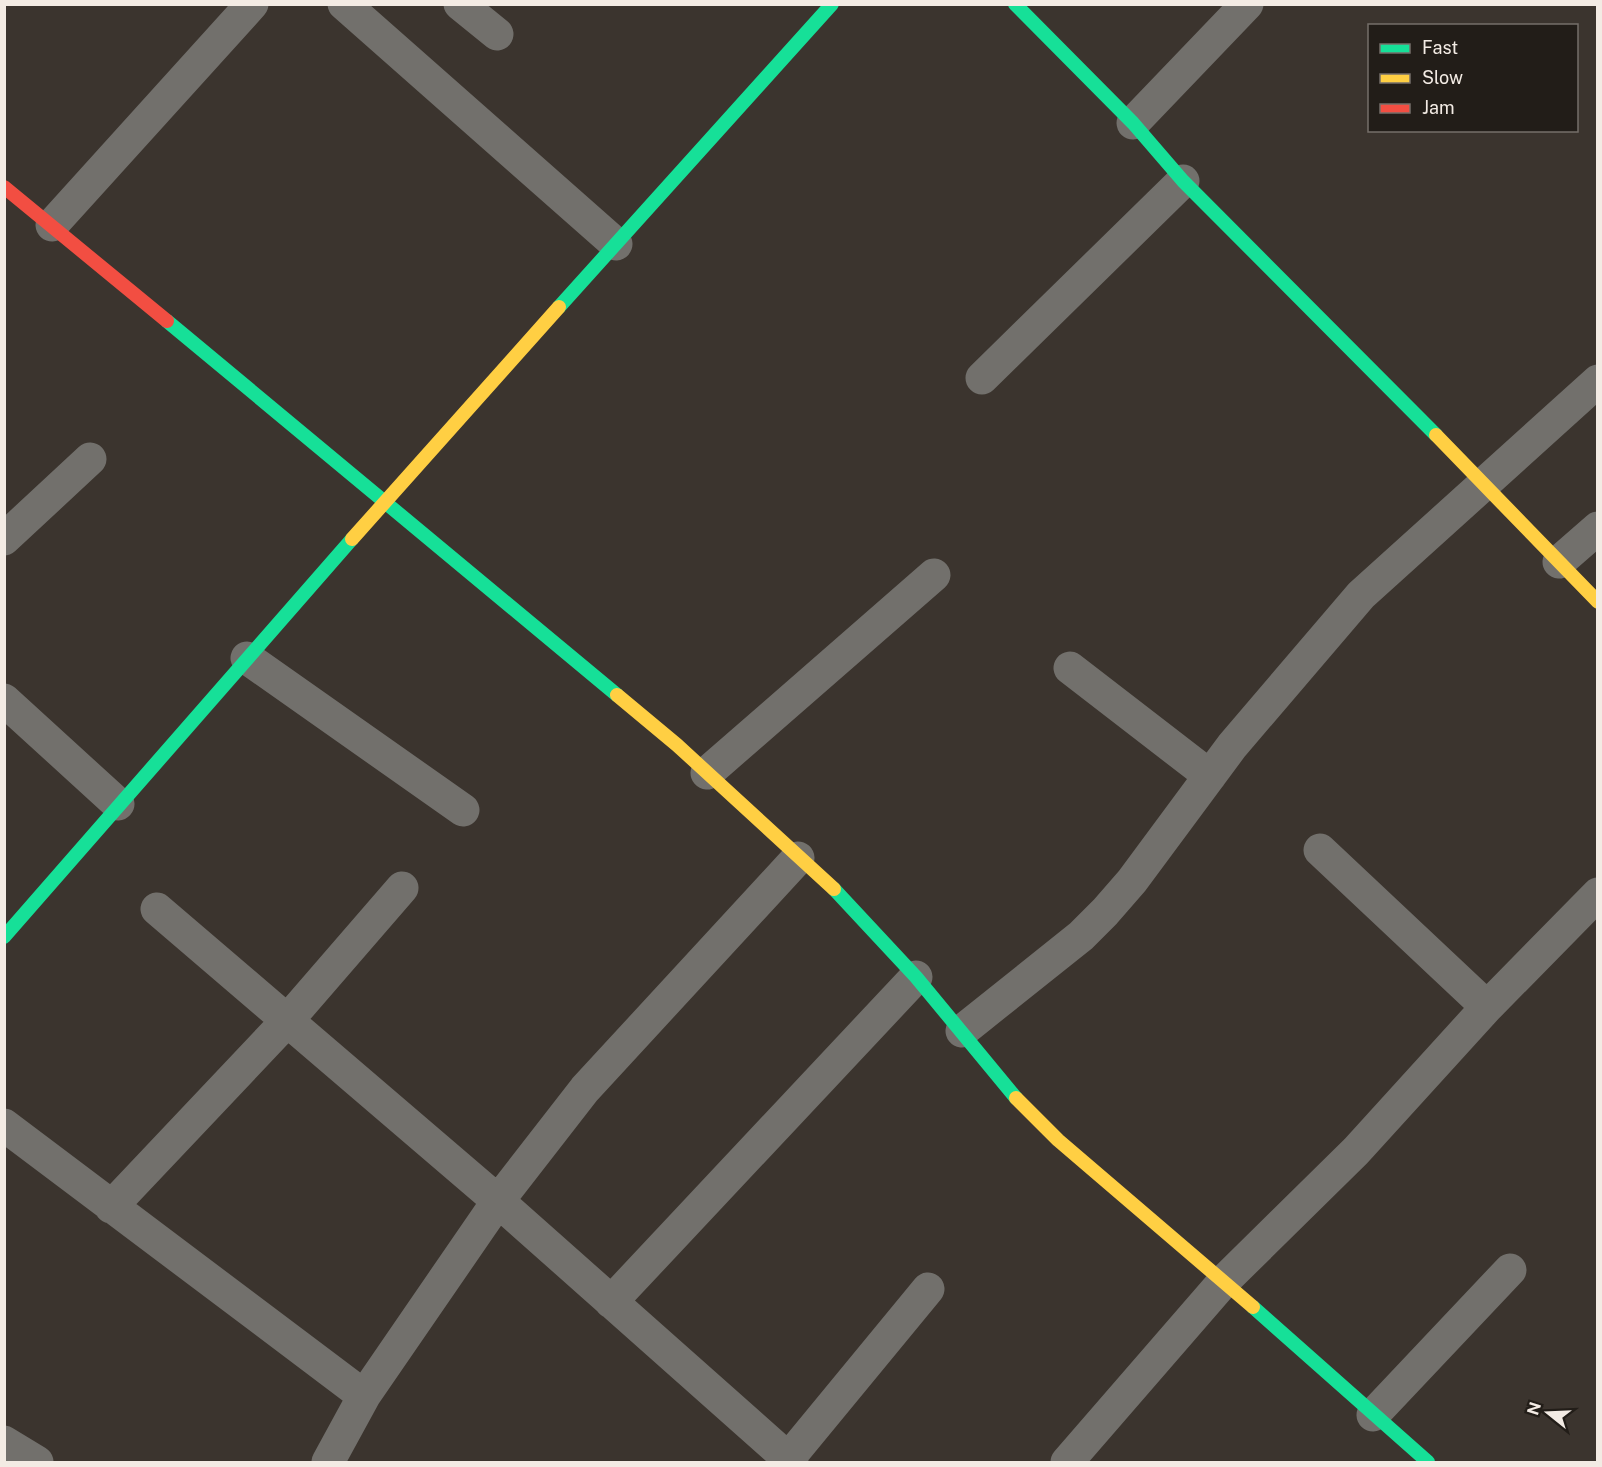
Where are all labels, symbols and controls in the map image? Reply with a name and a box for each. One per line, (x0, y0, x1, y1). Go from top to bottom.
legend (1368, 24, 1578, 132)
text: Fast (1422, 37, 1458, 58)
text: Slow (1422, 67, 1463, 88)
text: Jam (1422, 97, 1455, 118)
north arrow (1518, 1383, 1578, 1443)
text: N (1523, 1400, 1545, 1417)

